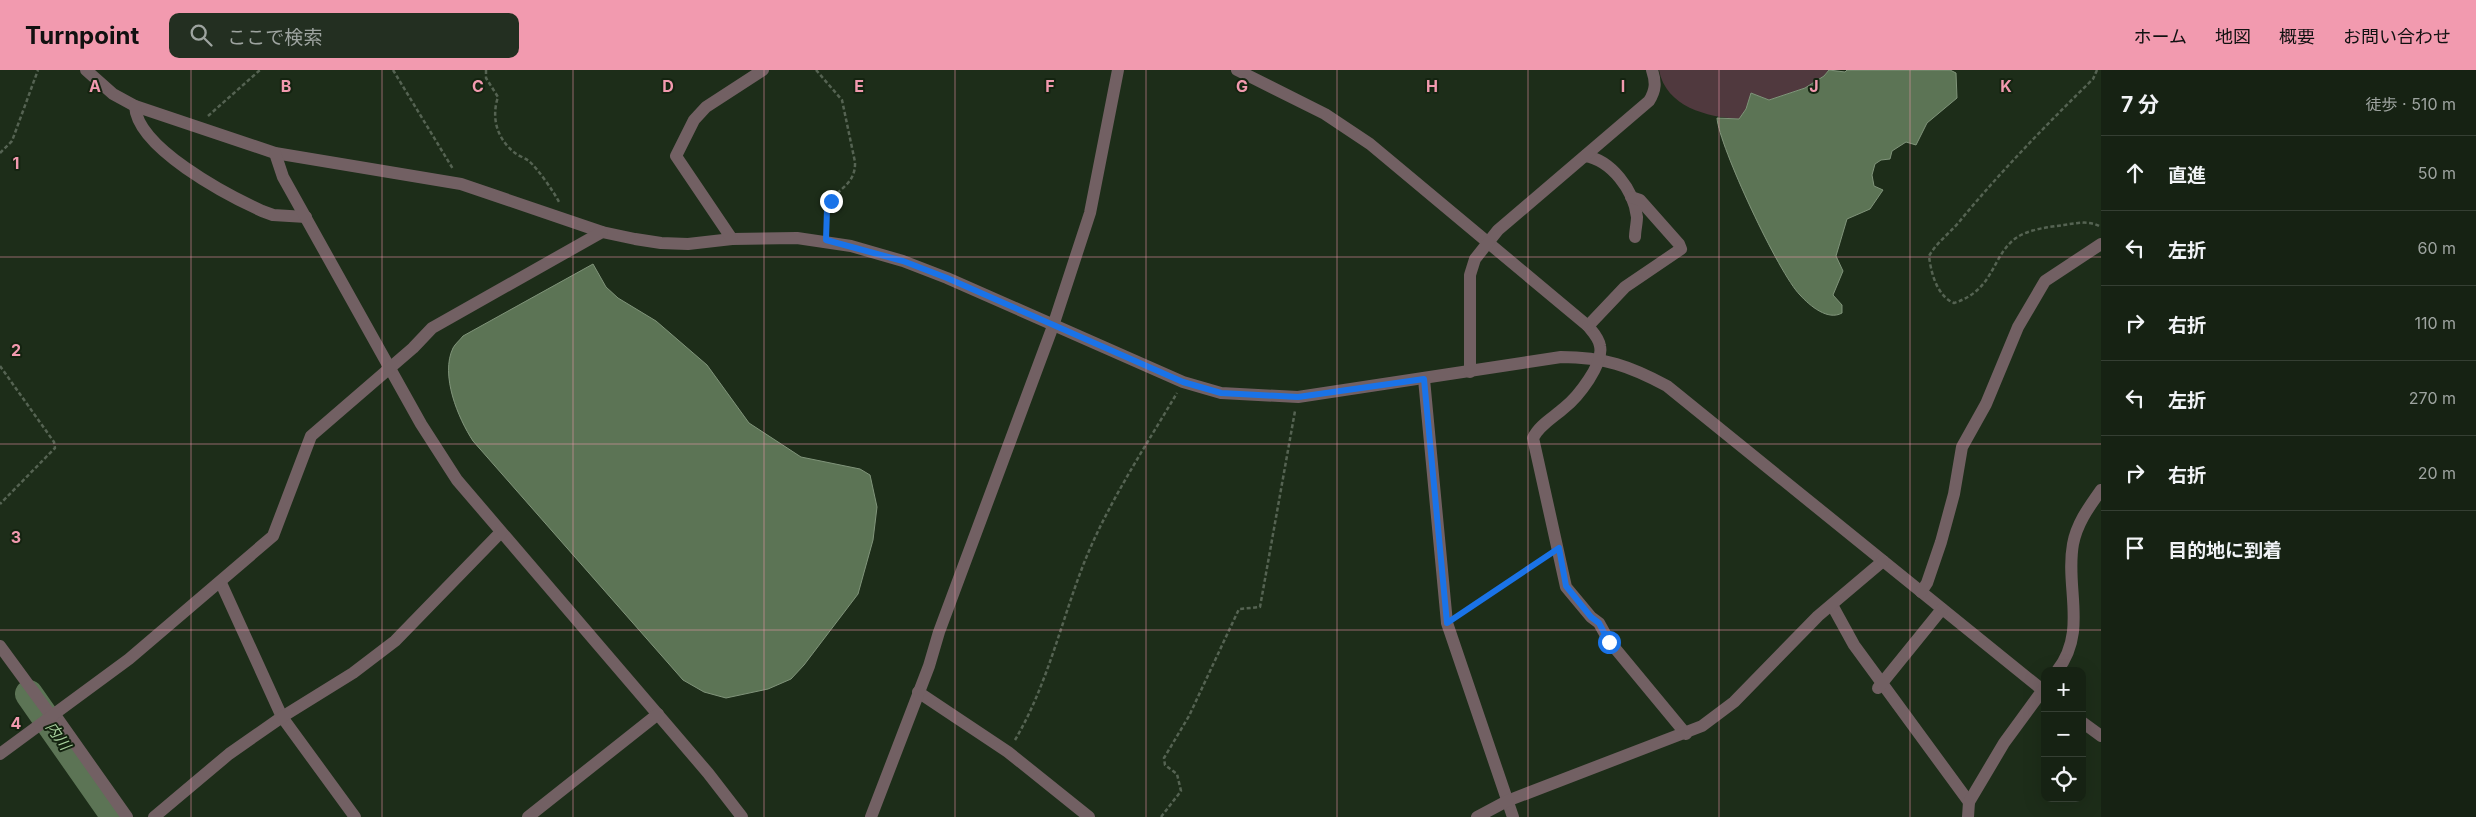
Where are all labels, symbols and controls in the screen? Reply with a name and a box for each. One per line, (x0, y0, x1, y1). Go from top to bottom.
search box (169, 13, 519, 58)
text: Turnpoint (25, 21, 139, 50)
icon: search (187, 21, 215, 49)
text: ここで検索 (227, 26, 322, 49)
text: ホーム (2134, 26, 2187, 47)
text: 地図 (2215, 26, 2251, 47)
text: 概要 (2279, 26, 2315, 47)
text: お問い合わせ (2343, 26, 2451, 47)
text: A (89, 76, 101, 96)
text: B (281, 76, 291, 96)
text: C (472, 76, 484, 96)
text: D (662, 76, 674, 96)
text: E (854, 76, 864, 96)
text: F (1045, 76, 1055, 96)
text: G (1236, 76, 1248, 96)
text: H (1426, 76, 1438, 96)
text: I (1621, 76, 1625, 96)
text: J (1809, 76, 1819, 96)
text: K (2000, 76, 2012, 96)
text: 7 分 (2121, 92, 2159, 117)
text: 徒歩 · 510 m (2366, 94, 2456, 114)
text: 1 (13, 153, 19, 173)
icon: ahead (2121, 159, 2149, 187)
text: 50 m (2418, 163, 2456, 183)
text: 直進 (2168, 164, 2206, 187)
route end (820, 190, 843, 213)
icon: left (2121, 234, 2149, 262)
text: 60 m (2417, 238, 2456, 258)
text: 左折 (2168, 239, 2206, 262)
icon: right (2121, 309, 2149, 337)
text: 110 m (2414, 313, 2456, 333)
text: 右折 (2168, 314, 2206, 337)
text: 2 (11, 340, 21, 360)
icon: left (2121, 384, 2149, 412)
text: 270 m (2409, 388, 2456, 408)
text: 左折 (2168, 389, 2206, 412)
icon: right (2121, 459, 2149, 487)
text: 20 m (2418, 463, 2456, 483)
text: 右折 (2168, 464, 2206, 487)
text: 3 (11, 527, 21, 547)
icon: arrive (2121, 534, 2149, 562)
text: 目的地に到着 (2168, 539, 2282, 562)
route start (1598, 631, 1621, 654)
map controls (2041, 667, 2086, 802)
button: + (2041, 667, 2086, 712)
button: − (2041, 712, 2086, 757)
text: 4 (11, 713, 22, 733)
water label: 内川 (42, 718, 76, 755)
button: locate (2041, 757, 2086, 802)

